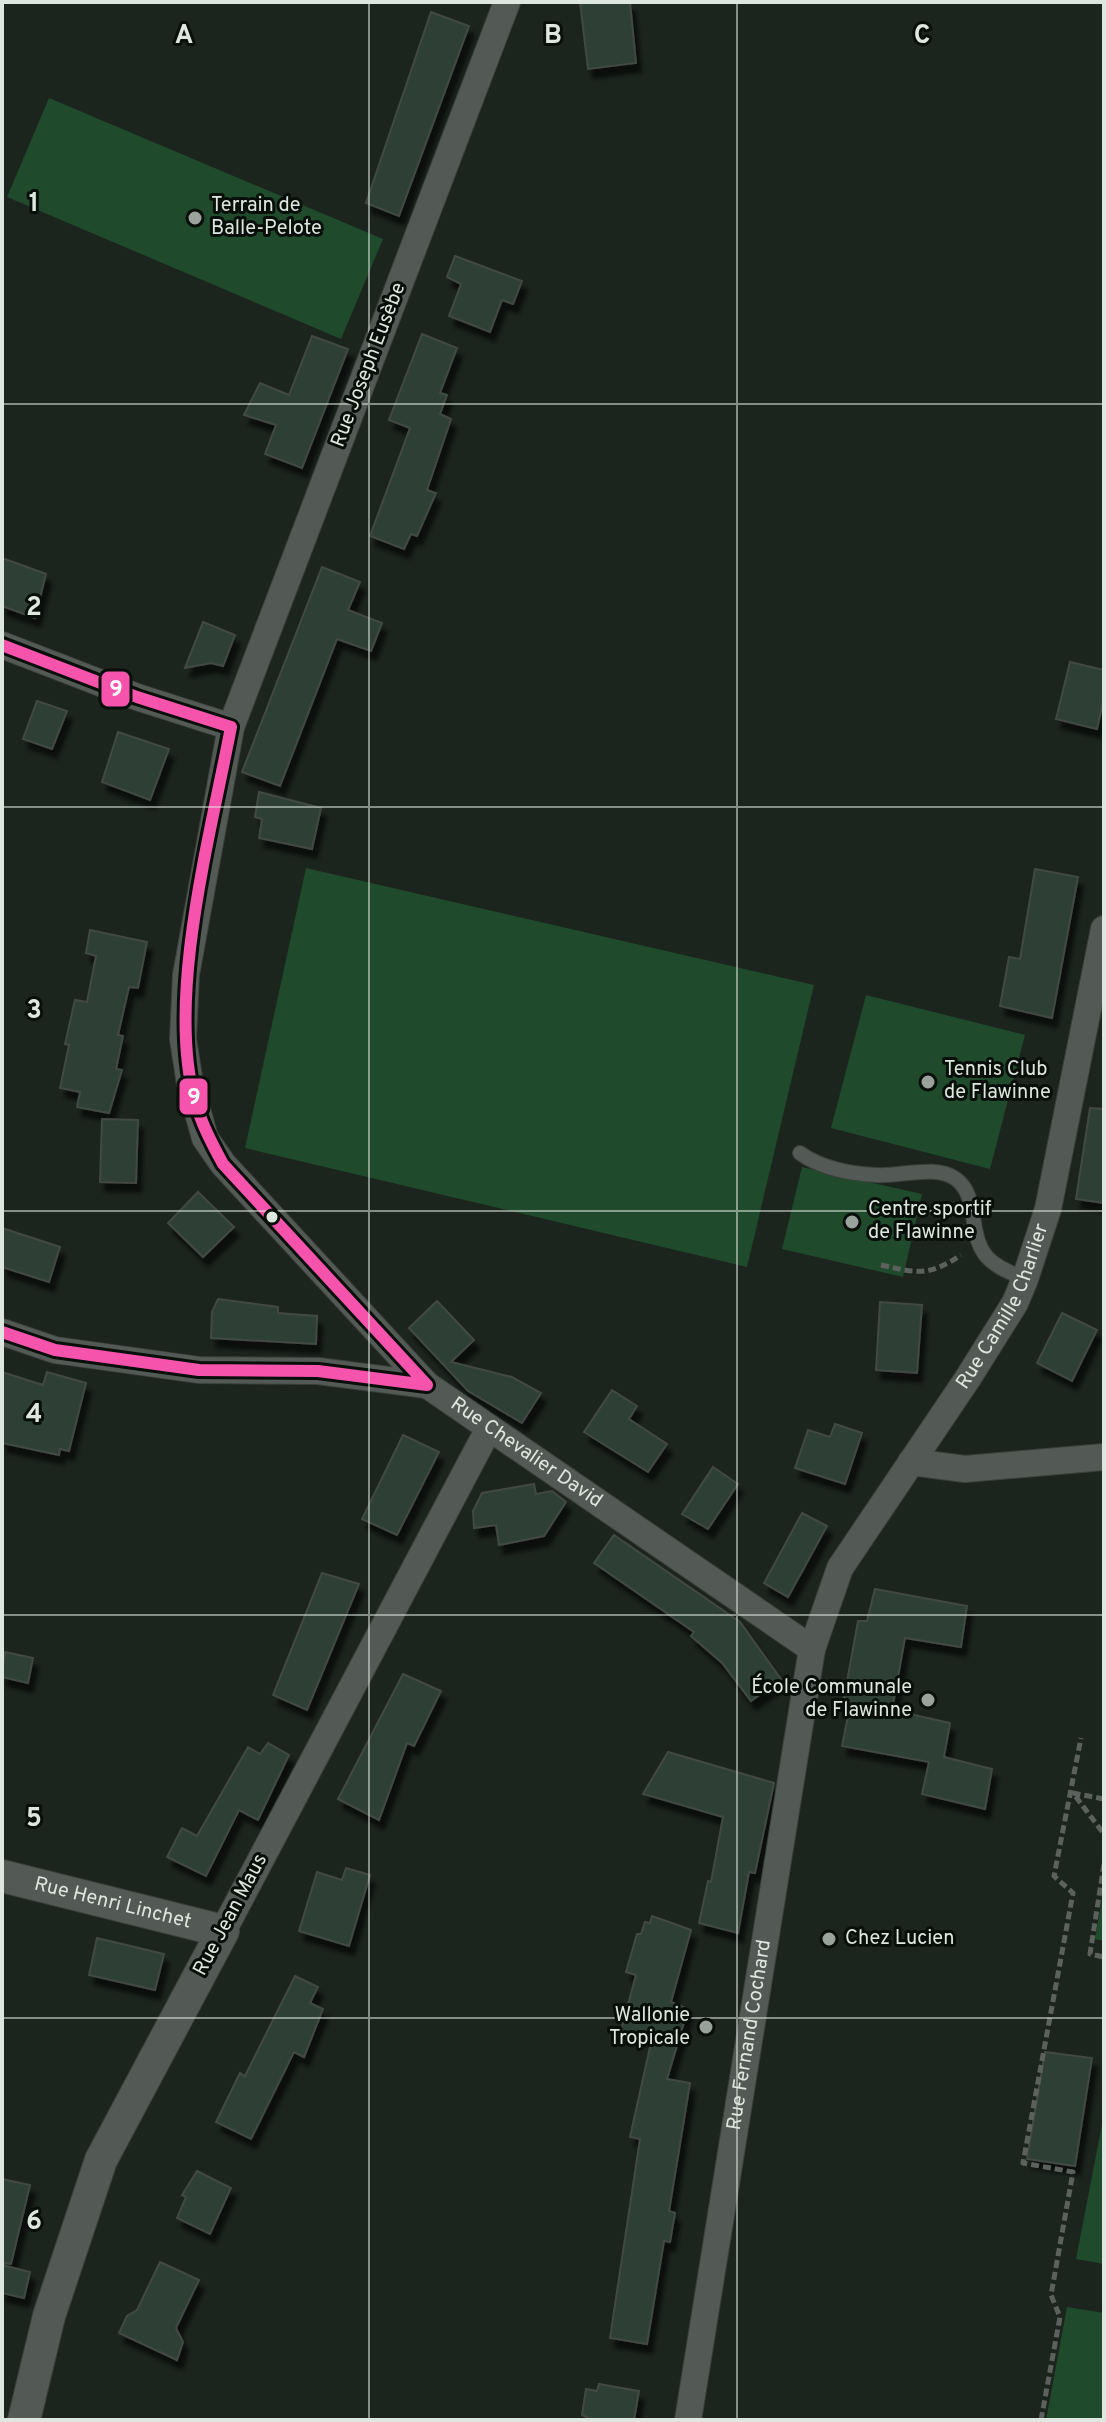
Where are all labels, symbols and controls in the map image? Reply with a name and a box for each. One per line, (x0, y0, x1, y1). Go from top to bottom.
text: A (175, 20, 193, 53)
text: B (544, 20, 562, 53)
text: C (914, 20, 930, 53)
text: 1 (29, 188, 39, 221)
place label: Terrain de Balle-Pelote (211, 193, 322, 242)
marker: Terrain de Balle-Pelote (186, 209, 204, 227)
street label: Rue Joseph Eusèbe (326, 279, 412, 451)
text: 2 (26, 592, 42, 625)
line badge: 9 (100, 670, 131, 708)
text: 9 (109, 677, 123, 704)
text: 3 (26, 995, 42, 1028)
place label: Tennis Club de Flawinne (944, 1057, 1051, 1106)
marker: Tennis Club de Flawinne (919, 1073, 937, 1091)
line badge: 9 (178, 1077, 209, 1116)
text: 9 (187, 1085, 201, 1112)
place label: Centre sportif de Flawinne (868, 1197, 992, 1246)
unlabelled marker (264, 1209, 280, 1225)
marker: Centre sportif de Flawinne (843, 1213, 861, 1231)
street label: Rue Camille Charlier (951, 1220, 1055, 1395)
street label: Rue Chevalier David (445, 1392, 607, 1514)
text: 4 (26, 1399, 42, 1432)
place label: École Communale de Flawinne (751, 1673, 912, 1724)
marker: École Communale de Flawinne (919, 1691, 937, 1709)
text: 5 (26, 1803, 42, 1836)
street label: Rue Jean Maus (188, 1849, 274, 1981)
street label: Rue Henri Linchet (31, 1871, 194, 1936)
place label: Chez Lucien (845, 1926, 955, 1952)
marker: Chez Lucien (820, 1930, 838, 1948)
street label: Rue Fernand Cochard (722, 1938, 778, 2132)
place label: Wallonie Tropicale (609, 2003, 690, 2052)
marker: Wallonie Tropicale (697, 2018, 715, 2036)
text: 6 (26, 2206, 42, 2239)

